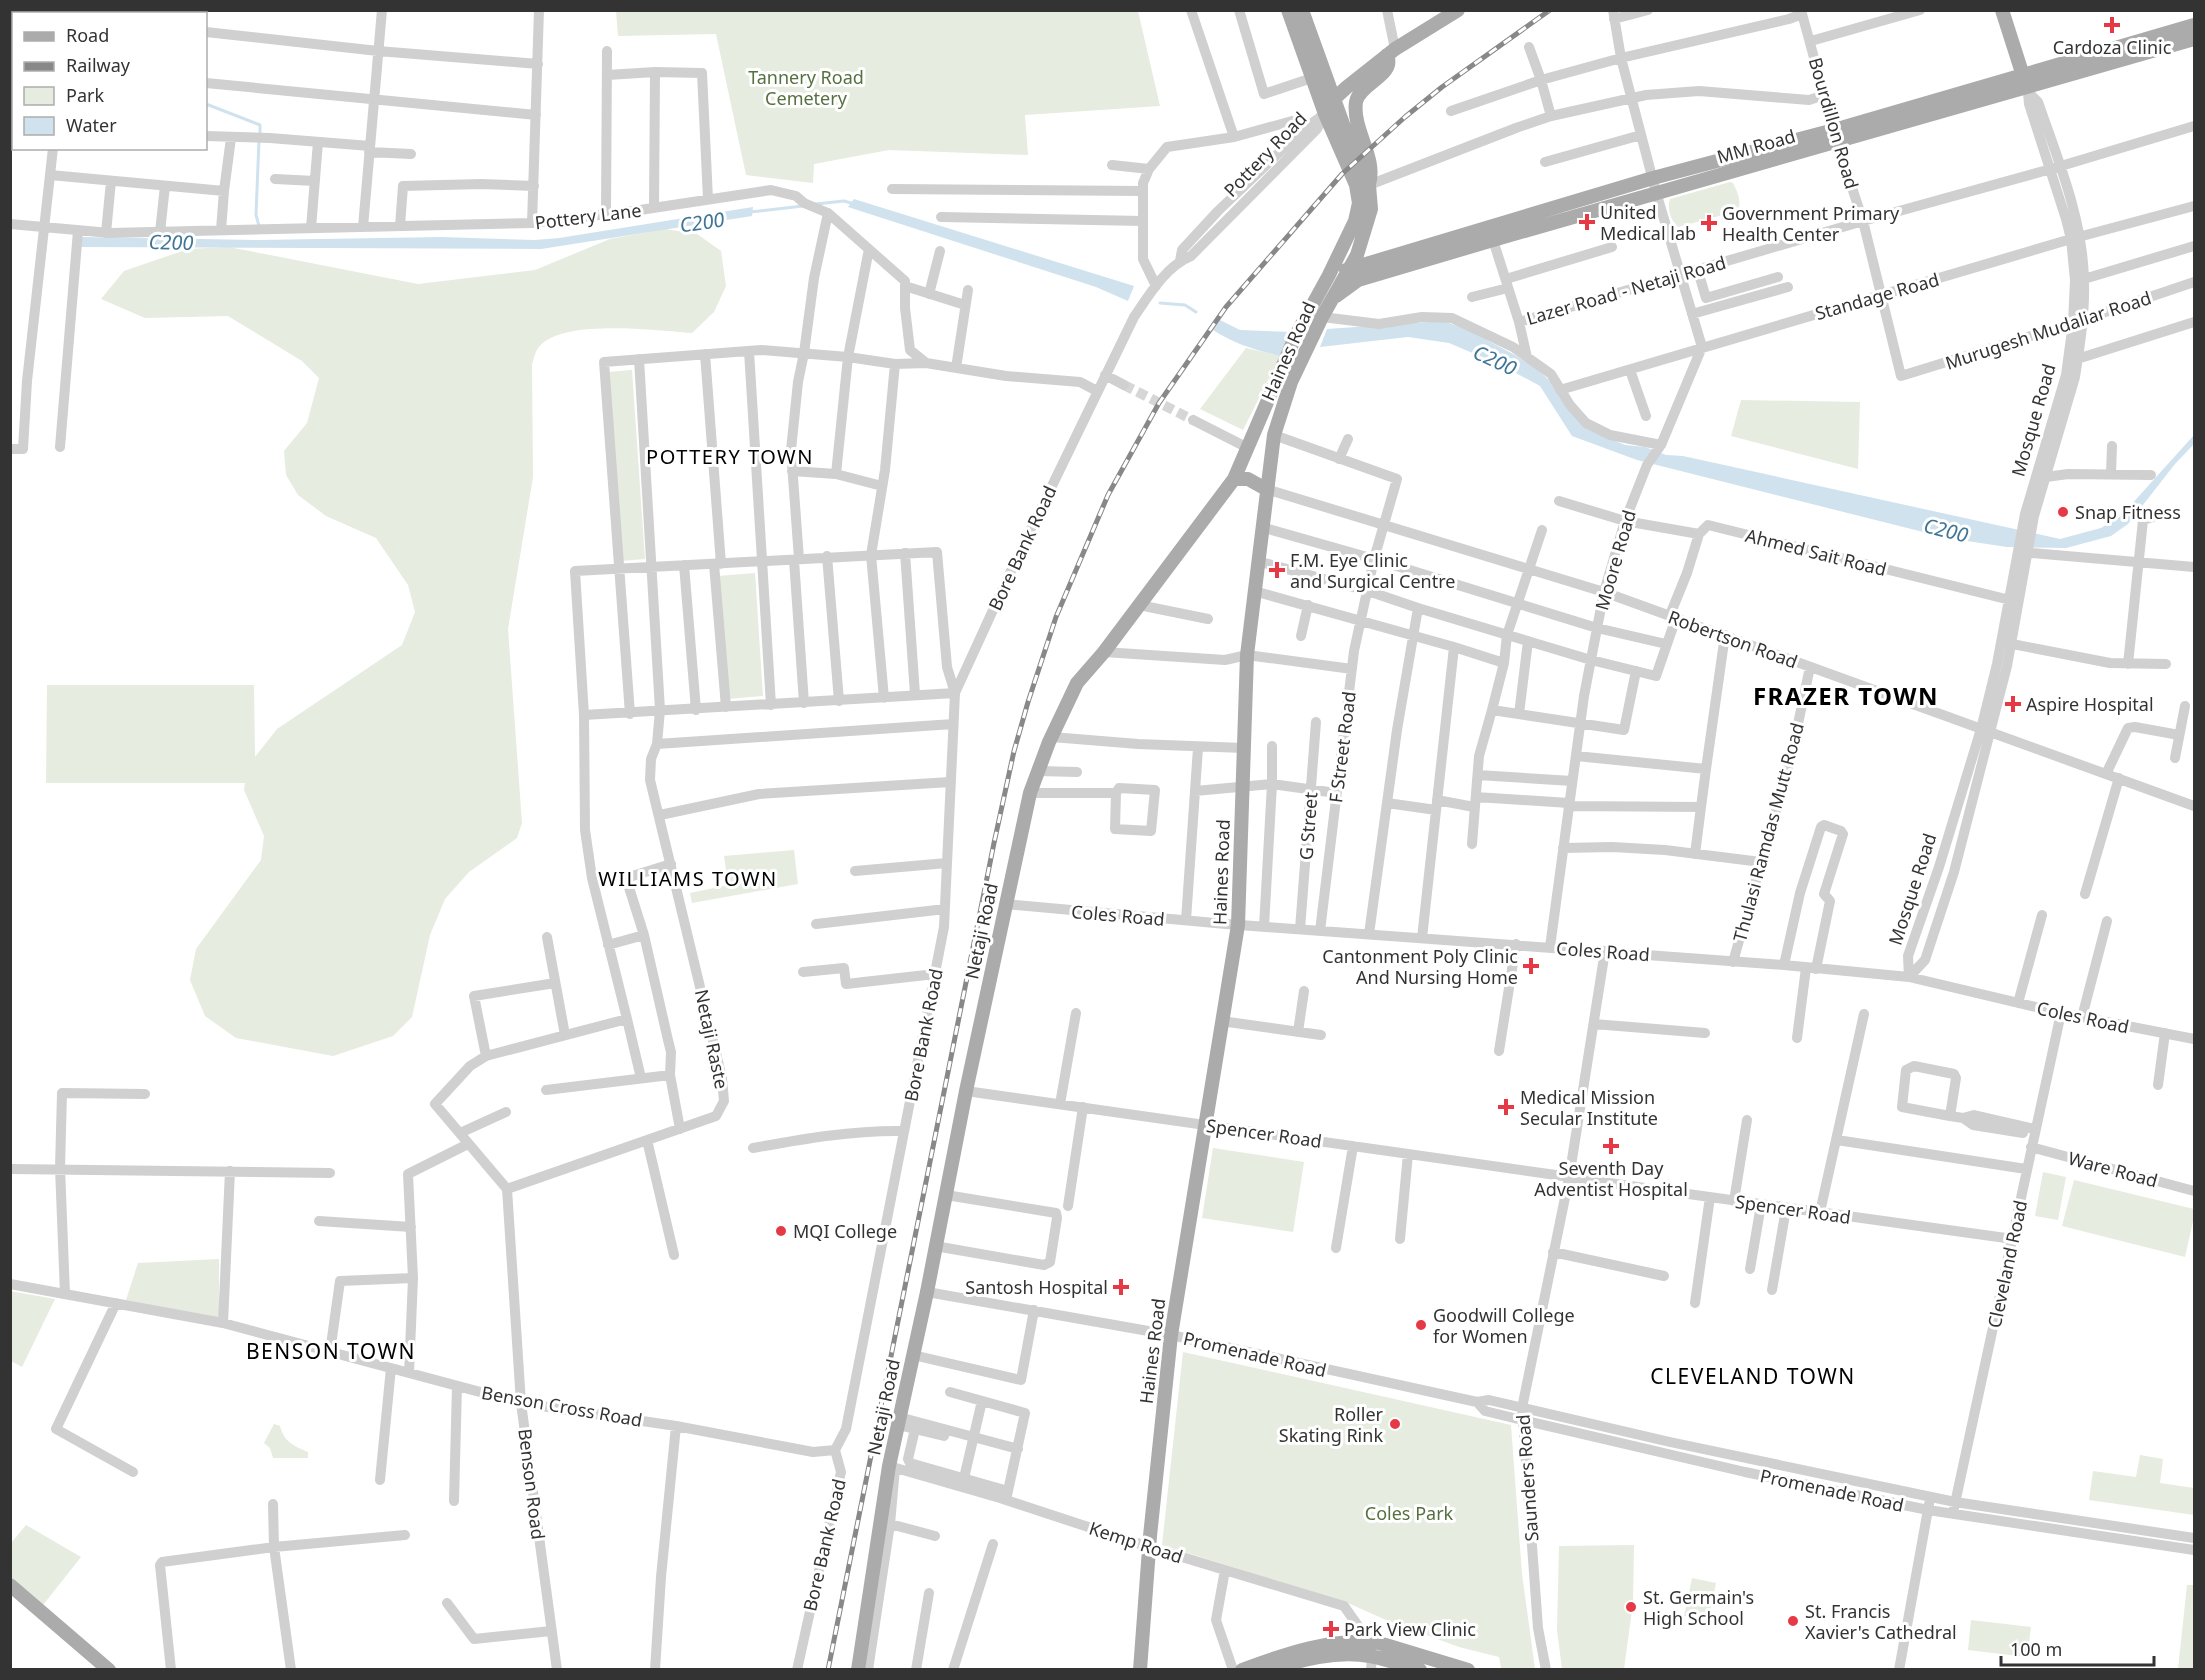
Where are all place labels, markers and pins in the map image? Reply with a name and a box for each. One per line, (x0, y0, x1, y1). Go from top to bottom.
marker: Cardoza Clinic (2103, 16, 2121, 34)
place label: Cardoza Clinic (2053, 35, 2172, 59)
place label: United Medical lab (1600, 200, 1696, 245)
place label: Government Primary Health Center (1722, 201, 1900, 246)
marker: United Medical lab (1578, 213, 1596, 231)
marker: Government Primary Health Center (1700, 214, 1718, 232)
place label: Snap Fitness (2075, 500, 2181, 524)
marker: Snap Fitness (2056, 505, 2070, 519)
place label: F.M. Eye Clinic and Surgical Centre (1290, 548, 1455, 593)
marker: F.M. Eye Clinic and Surgical Centre (1268, 561, 1286, 579)
place label: Aspire Hospital (2026, 692, 2154, 716)
marker: Aspire Hospital (2004, 695, 2022, 713)
place label: Cantonment Poly Clinic And Nursing Home (1322, 944, 1518, 989)
marker: Cantonment Poly Clinic And Nursing Home (1522, 957, 1540, 975)
place label: Medical Mission Secular Institute (1520, 1085, 1658, 1130)
marker: Medical Mission Secular Institute (1497, 1098, 1515, 1116)
marker: Seventh Day Adventist Hospital (1602, 1137, 1620, 1155)
place label: Seventh Day Adventist Hospital (1534, 1156, 1688, 1201)
place label: MQI College (793, 1219, 897, 1243)
marker: MQI College (774, 1224, 788, 1238)
place label: Santosh Hospital (965, 1275, 1108, 1299)
marker: Santosh Hospital (1112, 1278, 1130, 1296)
place label: Goodwill College for Women (1433, 1303, 1575, 1348)
marker: Goodwill College for Women (1414, 1318, 1428, 1332)
place label: Roller Skating Rink (1279, 1402, 1384, 1447)
marker: Roller Skating Rink (1388, 1417, 1402, 1431)
place label: St. Germain's High School (1643, 1585, 1754, 1630)
place label: St. Francis Xavier's Cathedral (1805, 1599, 1957, 1644)
marker: St. Germain's High School (1624, 1600, 1638, 1614)
marker: St. Francis Xavier's Cathedral (1786, 1614, 1800, 1628)
place label: Park View Clinic (1344, 1617, 1476, 1641)
marker: Park View Clinic (1322, 1620, 1340, 1638)

